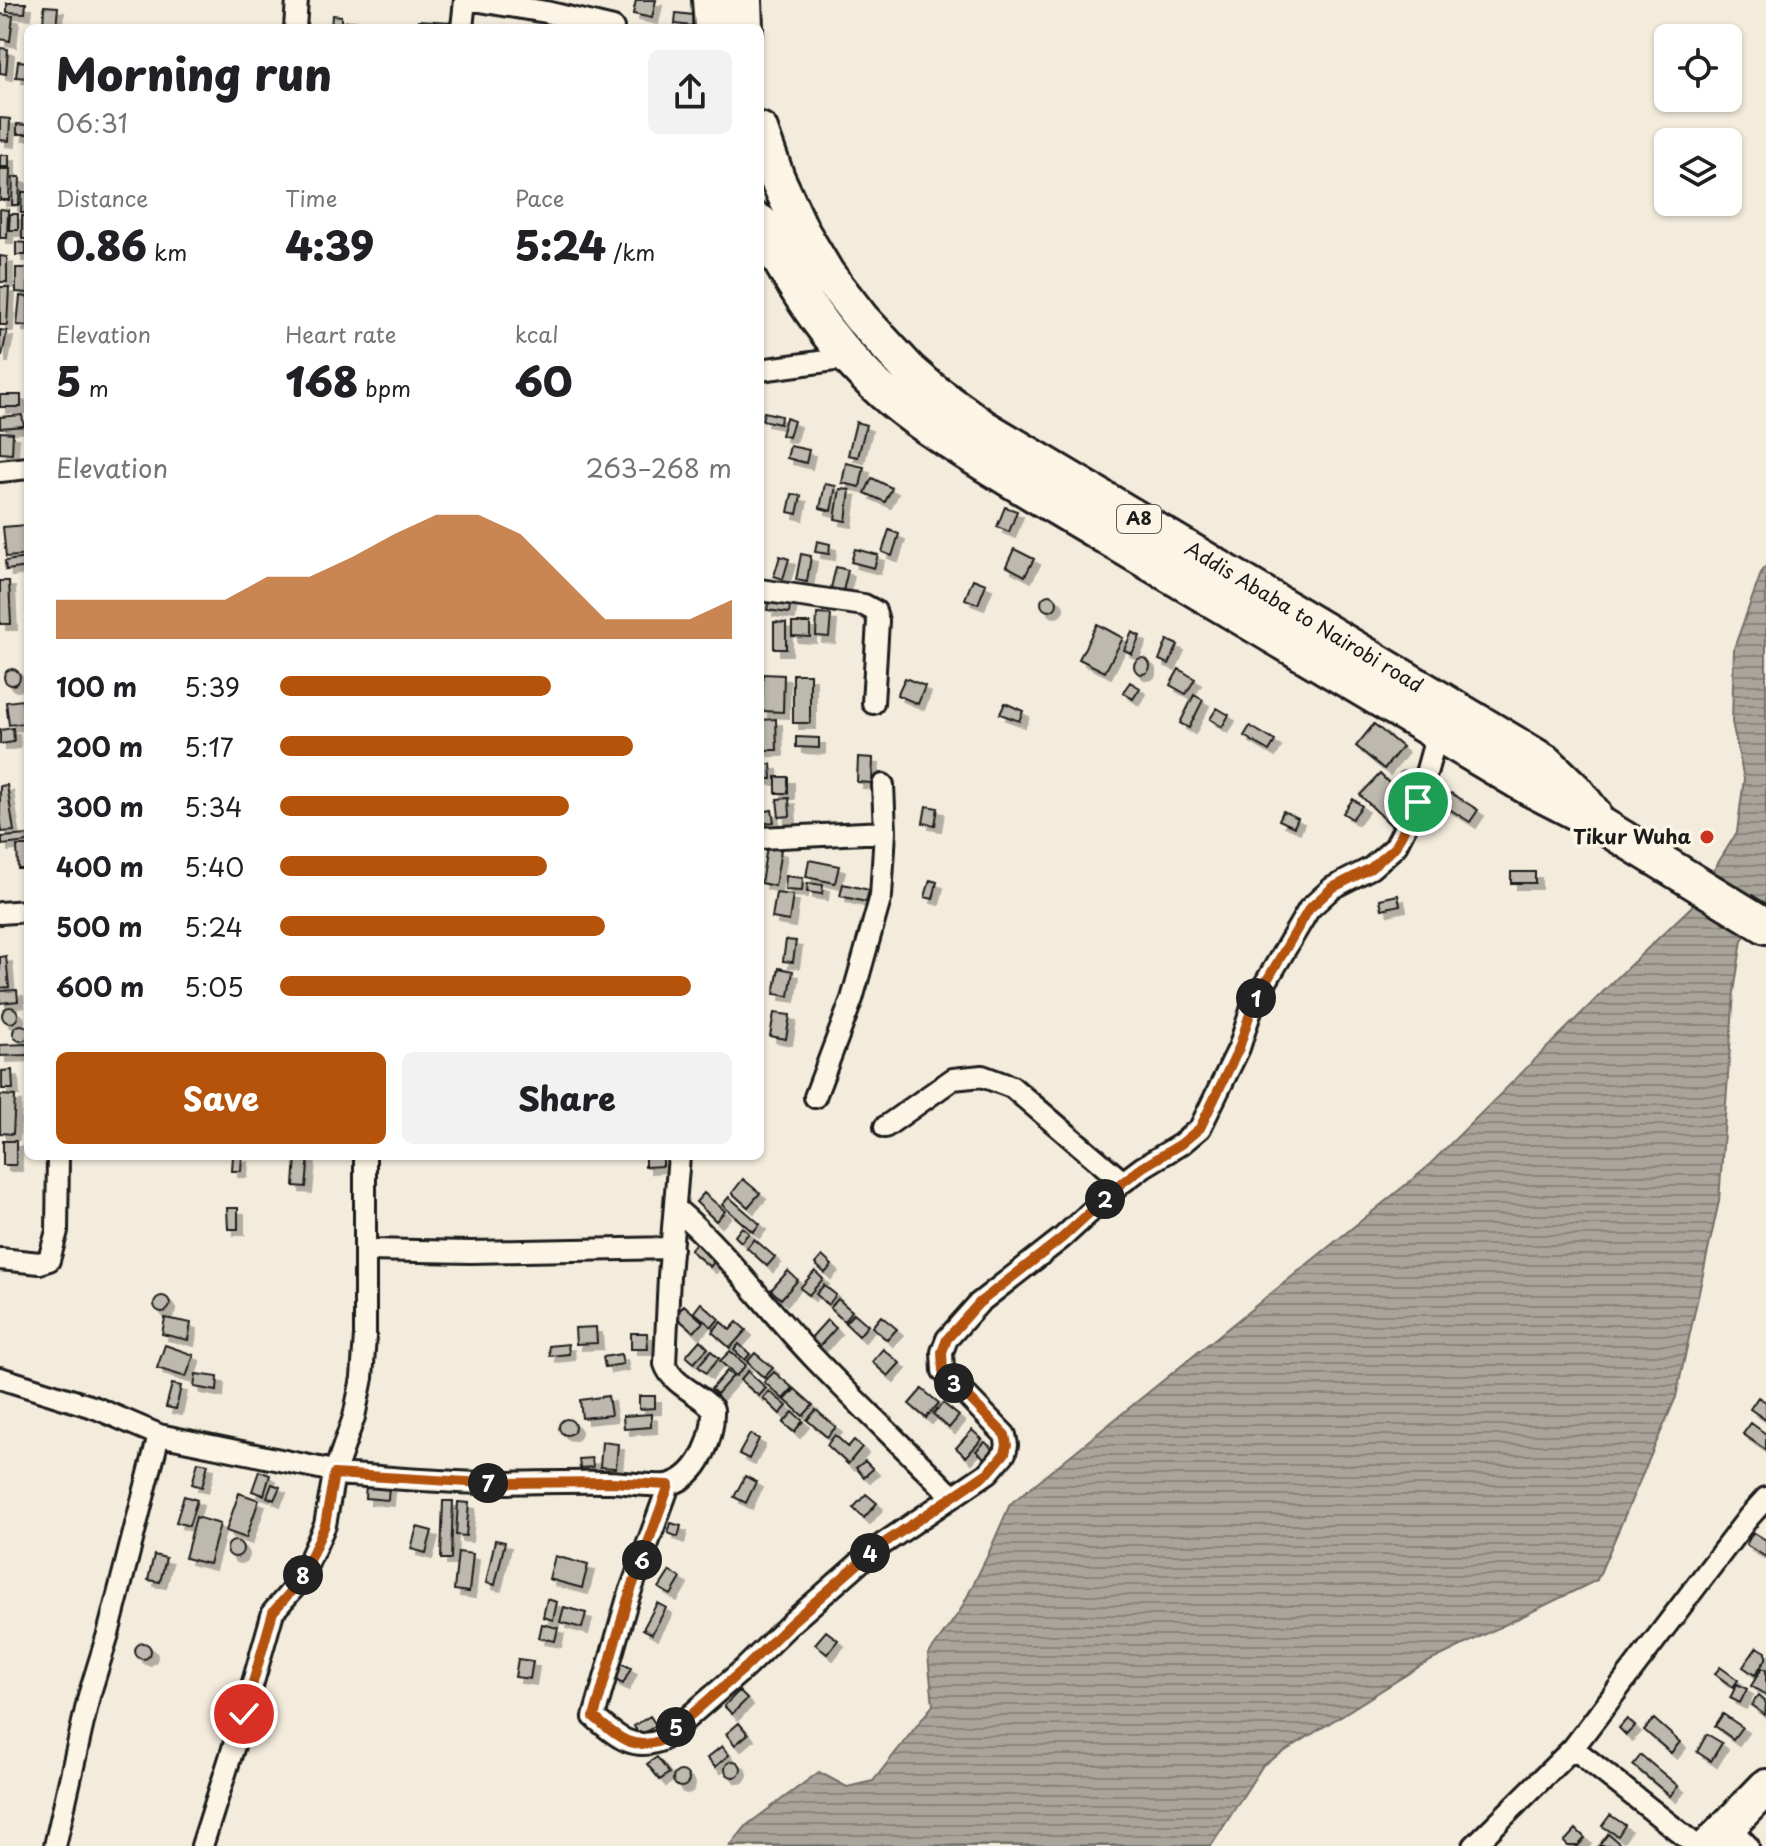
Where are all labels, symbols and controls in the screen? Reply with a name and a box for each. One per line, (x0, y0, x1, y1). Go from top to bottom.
map controls (1654, 24, 1742, 216)
button: locate (1654, 24, 1742, 112)
text: Morning run (56, 40, 332, 106)
button: share (648, 50, 732, 134)
text: 06:31 (56, 103, 128, 142)
button: layers (1654, 128, 1742, 216)
text: Distance (56, 181, 148, 214)
text: Time (285, 181, 337, 214)
text: Pace (515, 181, 564, 214)
text: 0.86 (56, 214, 147, 275)
text: 4:39 (285, 214, 374, 275)
text: 5:24 (515, 214, 606, 275)
text: km (147, 235, 187, 268)
text: /km (606, 235, 655, 268)
text: Elevation (56, 317, 151, 350)
text: Heart rate (285, 317, 396, 350)
text: kcal (515, 317, 559, 350)
text: 5 (56, 350, 82, 411)
text: 168 (285, 350, 358, 411)
text: 60 (515, 350, 573, 411)
text: m (82, 371, 109, 404)
text: bpm (358, 371, 411, 404)
text: Elevation (56, 448, 168, 487)
text: 263–268 m (585, 448, 732, 487)
road number: A8 (1117, 505, 1161, 533)
street label: Addis Ababa to Nairobi road (1180, 533, 1429, 699)
text: 100 m (56, 667, 137, 706)
text: 5:39 (184, 667, 240, 706)
text: 200 m (56, 727, 143, 766)
text: 5:17 (184, 727, 234, 766)
pin (1384, 768, 1452, 836)
icon: arrive (1396, 780, 1440, 824)
text: 300 m (56, 787, 144, 826)
text: 5:34 (184, 787, 243, 826)
place label: Tikur Wuha (1573, 821, 1691, 851)
marker: Tikur Wuha (1698, 828, 1716, 846)
text: 400 m (56, 847, 144, 886)
text: 5:40 (184, 847, 244, 886)
text: 500 m (56, 907, 142, 946)
text: 5:24 (184, 907, 243, 946)
text: 600 m (56, 967, 144, 1006)
text: 5:05 (184, 967, 244, 1006)
pin: 1 (1236, 978, 1276, 1018)
text: 1 (1251, 981, 1261, 1014)
button: Save (56, 1052, 386, 1144)
button: Share (402, 1052, 732, 1144)
pin: 2 (1085, 1179, 1125, 1219)
text: 2 (1097, 1182, 1113, 1215)
pin: 3 (934, 1363, 974, 1403)
text: 3 (947, 1366, 961, 1399)
pin: 7 (468, 1463, 508, 1503)
text: 7 (482, 1466, 494, 1499)
pin: 4 (850, 1533, 890, 1573)
text: 4 (863, 1536, 877, 1569)
pin: 6 (622, 1540, 662, 1580)
text: 6 (634, 1543, 650, 1576)
pin: 8 (283, 1555, 323, 1595)
text: 8 (296, 1558, 310, 1591)
pin (210, 1680, 278, 1748)
icon: check (222, 1692, 266, 1736)
pin: 5 (656, 1707, 696, 1747)
text: 5 (669, 1710, 683, 1743)

